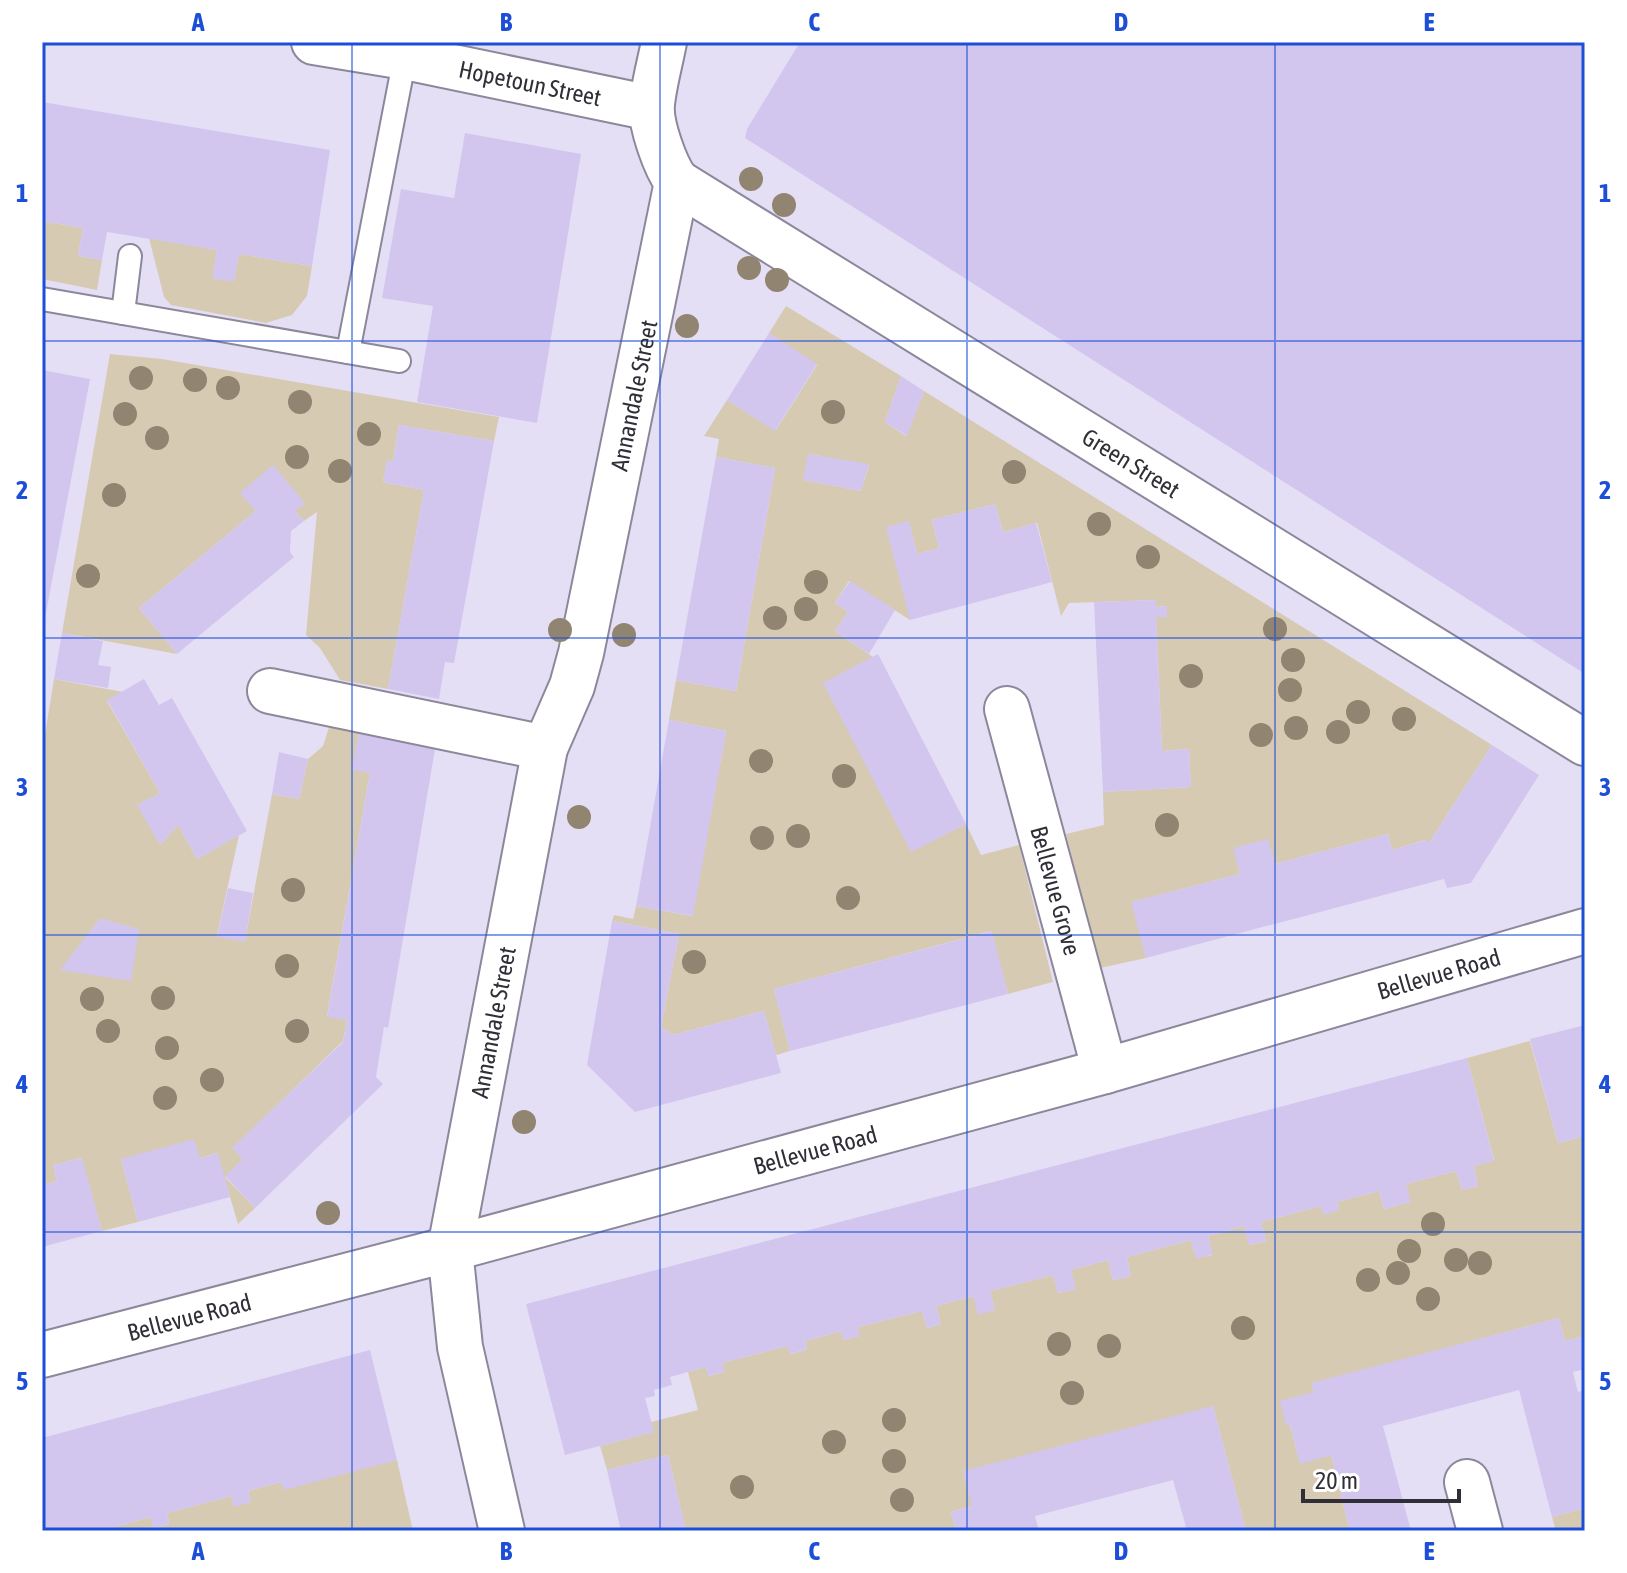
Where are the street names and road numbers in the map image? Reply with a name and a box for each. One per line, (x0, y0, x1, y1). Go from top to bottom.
street label: Hopetoun Street (457, 55, 604, 111)
street label: Annandale Street (605, 317, 662, 473)
street label: Green Street (1078, 423, 1185, 503)
street label: Bellevue Grove (1026, 823, 1086, 958)
street label: Bellevue Road (1374, 943, 1504, 1004)
street label: Annandale Street (465, 944, 521, 1100)
street label: Bellevue Road (750, 1120, 880, 1179)
street label: Bellevue Road (124, 1288, 254, 1346)

